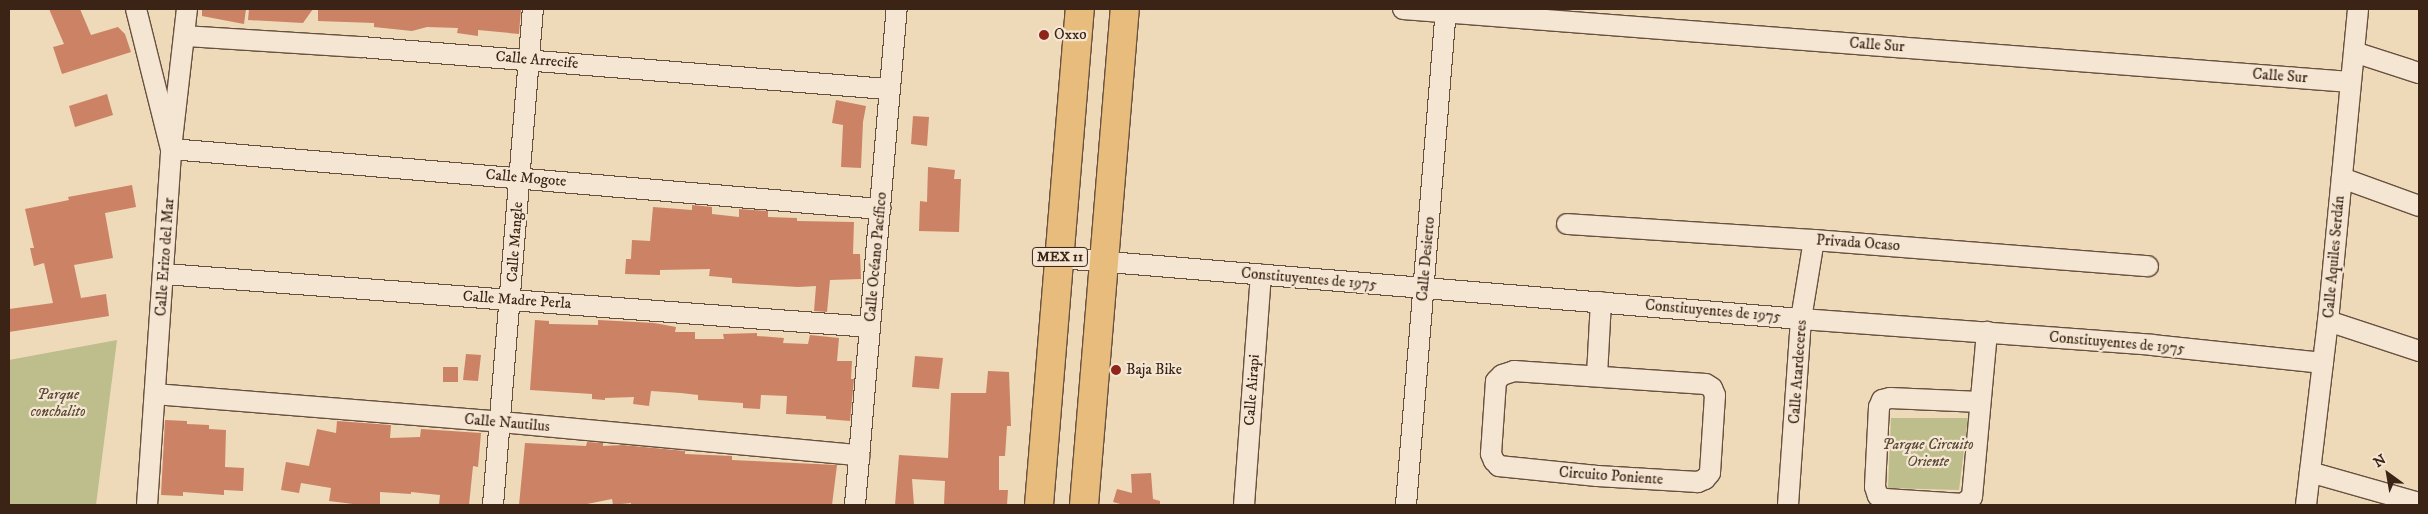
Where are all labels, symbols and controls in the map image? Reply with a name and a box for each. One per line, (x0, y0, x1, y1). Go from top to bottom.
place label: Oxxo (1054, 26, 1087, 44)
marker: Oxxo (1038, 29, 1050, 41)
street label: Calle Sur (1849, 34, 1905, 56)
street label: Calle Arrecife (495, 47, 579, 73)
street label: Calle Sur (2252, 65, 2308, 87)
street label: Calle Mogote (485, 165, 567, 191)
street label: Calle Océano Pacífico (861, 191, 891, 323)
street label: Calle Aquiles Serdán (2320, 195, 2348, 319)
street label: Calle Erizo del Mar (152, 197, 178, 317)
street label: Calle Mangle (503, 201, 527, 283)
street label: Calle Desierto (1413, 216, 1439, 302)
street label: Privada Ocaso (1815, 231, 1901, 255)
road number: MEX 11 (1031, 246, 1089, 268)
street label: Constituyentes de 1975 (1240, 264, 1378, 294)
street label: Calle Madre Perla (462, 287, 572, 313)
street label: Constituyentes de 1975 (1644, 296, 1782, 326)
street label: Calle Atardeceres (1785, 319, 1811, 425)
street label: Constituyentes de 1975 (2048, 328, 2186, 358)
street label: Calle Airapi (1241, 354, 1263, 426)
place label: Baja Bike (1126, 361, 1182, 379)
marker: Baja Bike (1110, 364, 1122, 376)
park label: Parque conchalito (30, 385, 86, 420)
street label: Calle Nautilus (464, 410, 550, 436)
park label: Parque Circuito Oriente (1882, 435, 1974, 470)
north arrow (2363, 449, 2413, 499)
text: N (2370, 451, 2390, 472)
street label: Circuito Poniente (1558, 463, 1664, 489)

